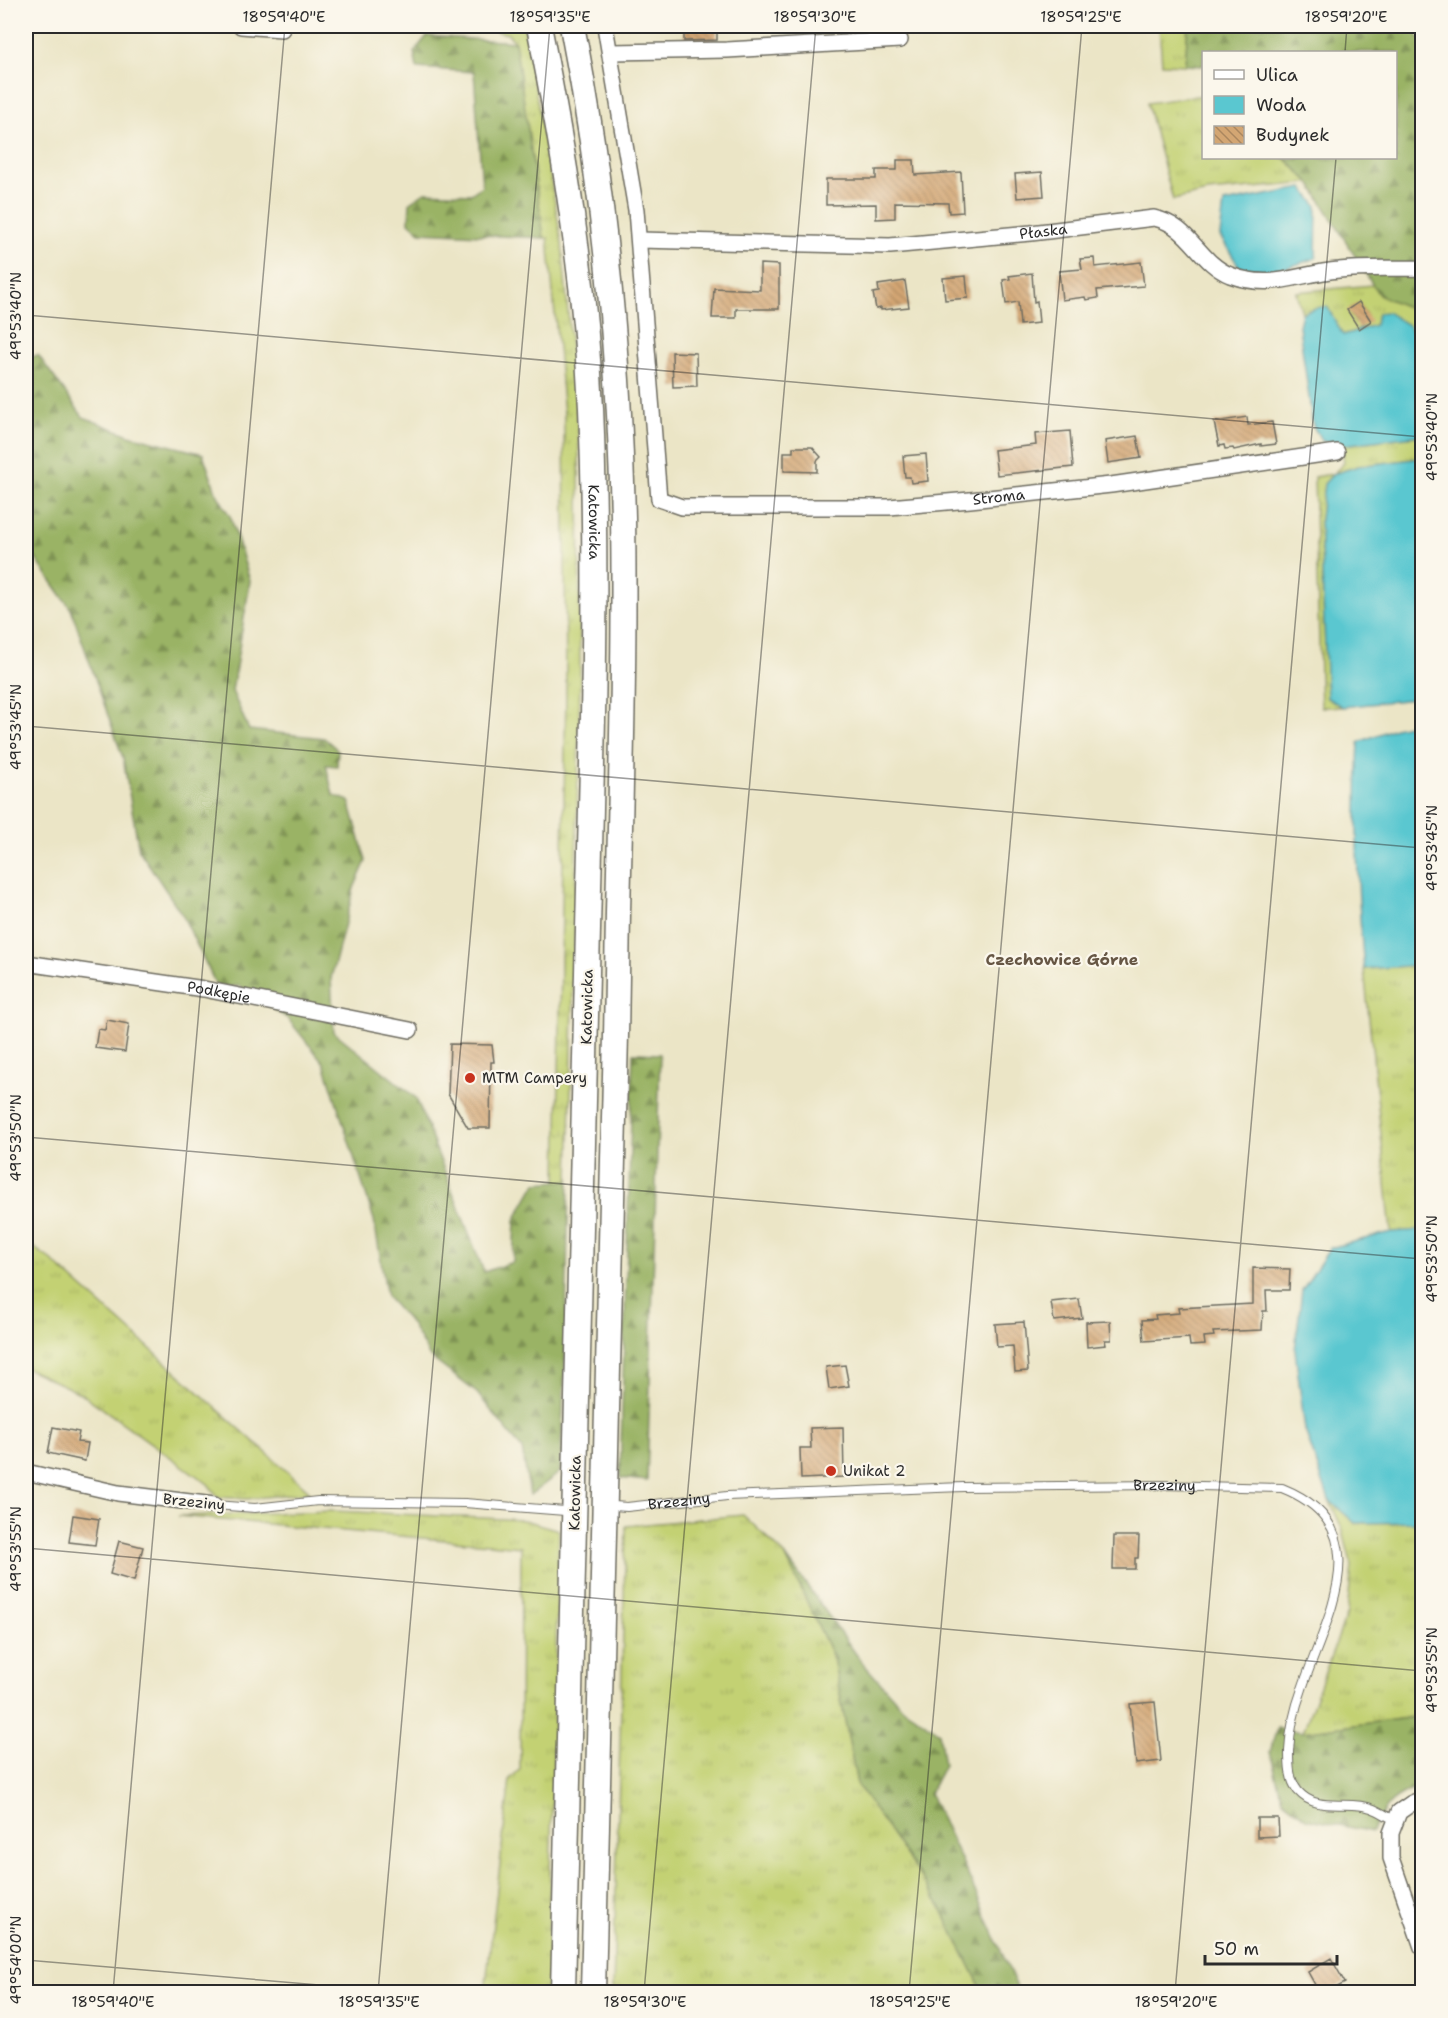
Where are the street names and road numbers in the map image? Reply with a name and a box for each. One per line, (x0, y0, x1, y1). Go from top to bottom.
street label: Płaska (1018, 219, 1069, 244)
street label: Katowicka (583, 484, 604, 560)
street label: Stroma (972, 484, 1026, 510)
street label: Katowicka (576, 969, 598, 1045)
street label: Podkępie (186, 977, 252, 1008)
street label: Katowicka (564, 1455, 586, 1531)
street label: Brzeziny (1133, 1475, 1196, 1496)
street label: Brzeziny (647, 1488, 711, 1515)
street label: Brzeziny (162, 1489, 226, 1515)

